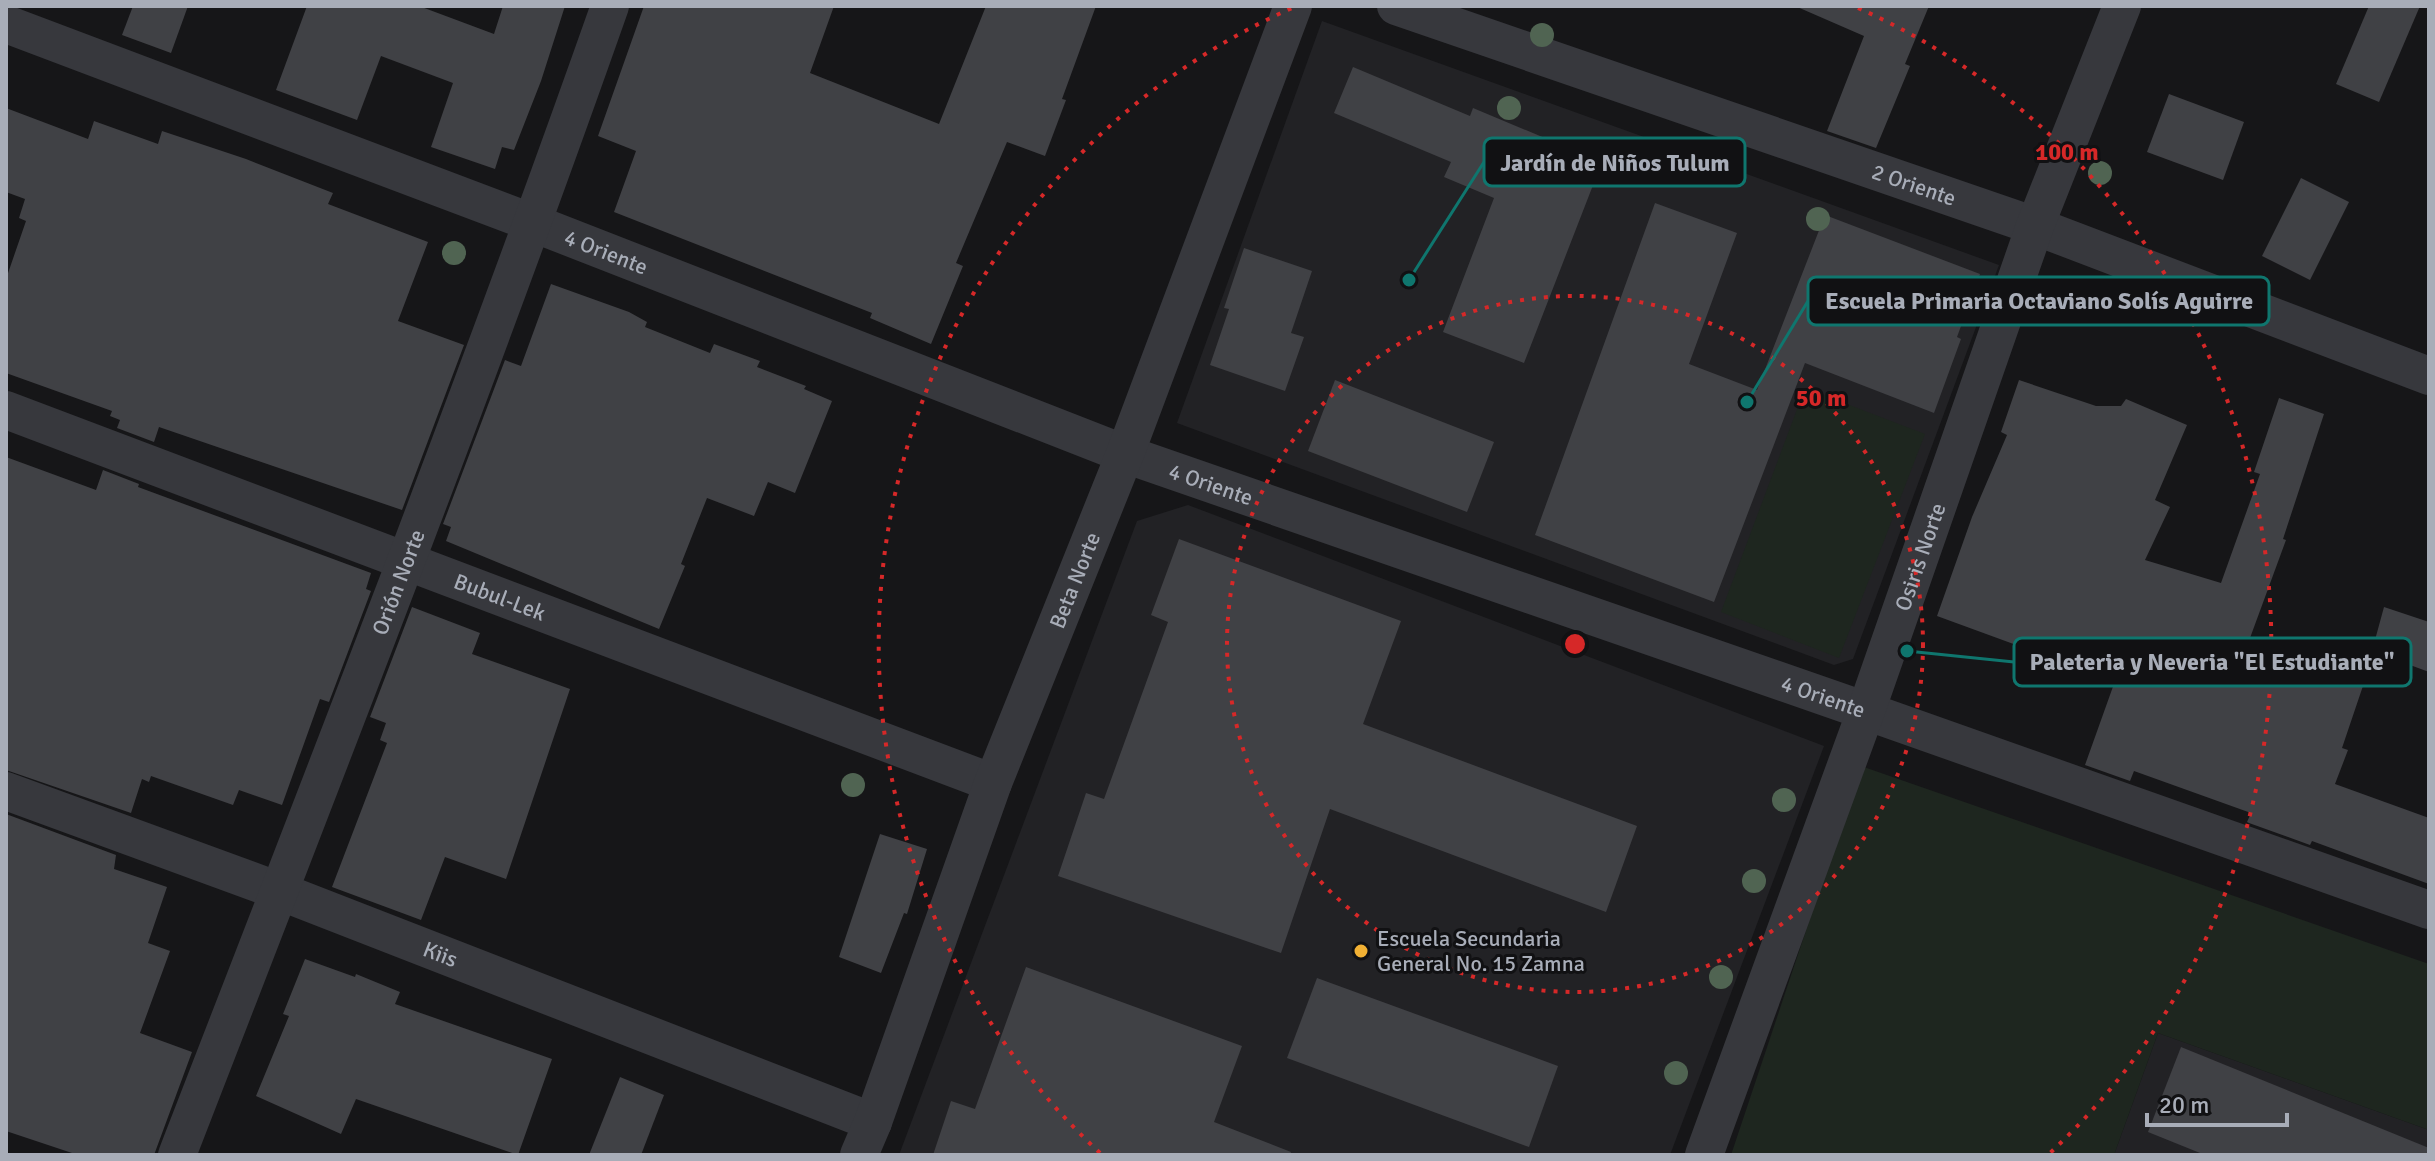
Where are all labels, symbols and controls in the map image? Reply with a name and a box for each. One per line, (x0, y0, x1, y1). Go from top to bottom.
text: 100 m (2035, 137, 2099, 167)
callout: Jardín de Niños Tulum (1484, 138, 1745, 186)
text: Jardín de Niños Tulum (1500, 148, 1730, 178)
street label: 2 Oriente (1869, 157, 1960, 211)
street label: 4 Oriente (561, 223, 652, 280)
callout: Escuela Primaria Octaviano Solís Aguirre (1808, 277, 2269, 325)
text: Escuela Primaria Octaviano Solís Aguirre (1825, 286, 2253, 316)
text: 50 m (1796, 383, 1846, 413)
street label: 4 Oriente (1166, 457, 1257, 511)
street label: Osiris Norte (1888, 499, 1951, 614)
street label: Orión Norte (366, 526, 430, 639)
street label: Beta Norte (1043, 528, 1106, 632)
street label: Bubul-Lek (450, 567, 550, 626)
centre of rings (1561, 630, 1589, 658)
callout: Paleteria y Neveria "El Estudiante" (2014, 638, 2411, 686)
text: Paleteria y Neveria "El Estudiante" (2030, 647, 2394, 677)
street label: 4 Oriente (1778, 669, 1869, 723)
place label: Escuela Secundaria General No. 15 Zamna (1377, 925, 1585, 977)
street label: Kiis (419, 935, 462, 973)
marker: Escuela Secundaria General No. 15 Zamna (1352, 942, 1370, 960)
scale bar (2147, 1077, 2287, 1127)
text: 20 m (2159, 1090, 2209, 1120)

